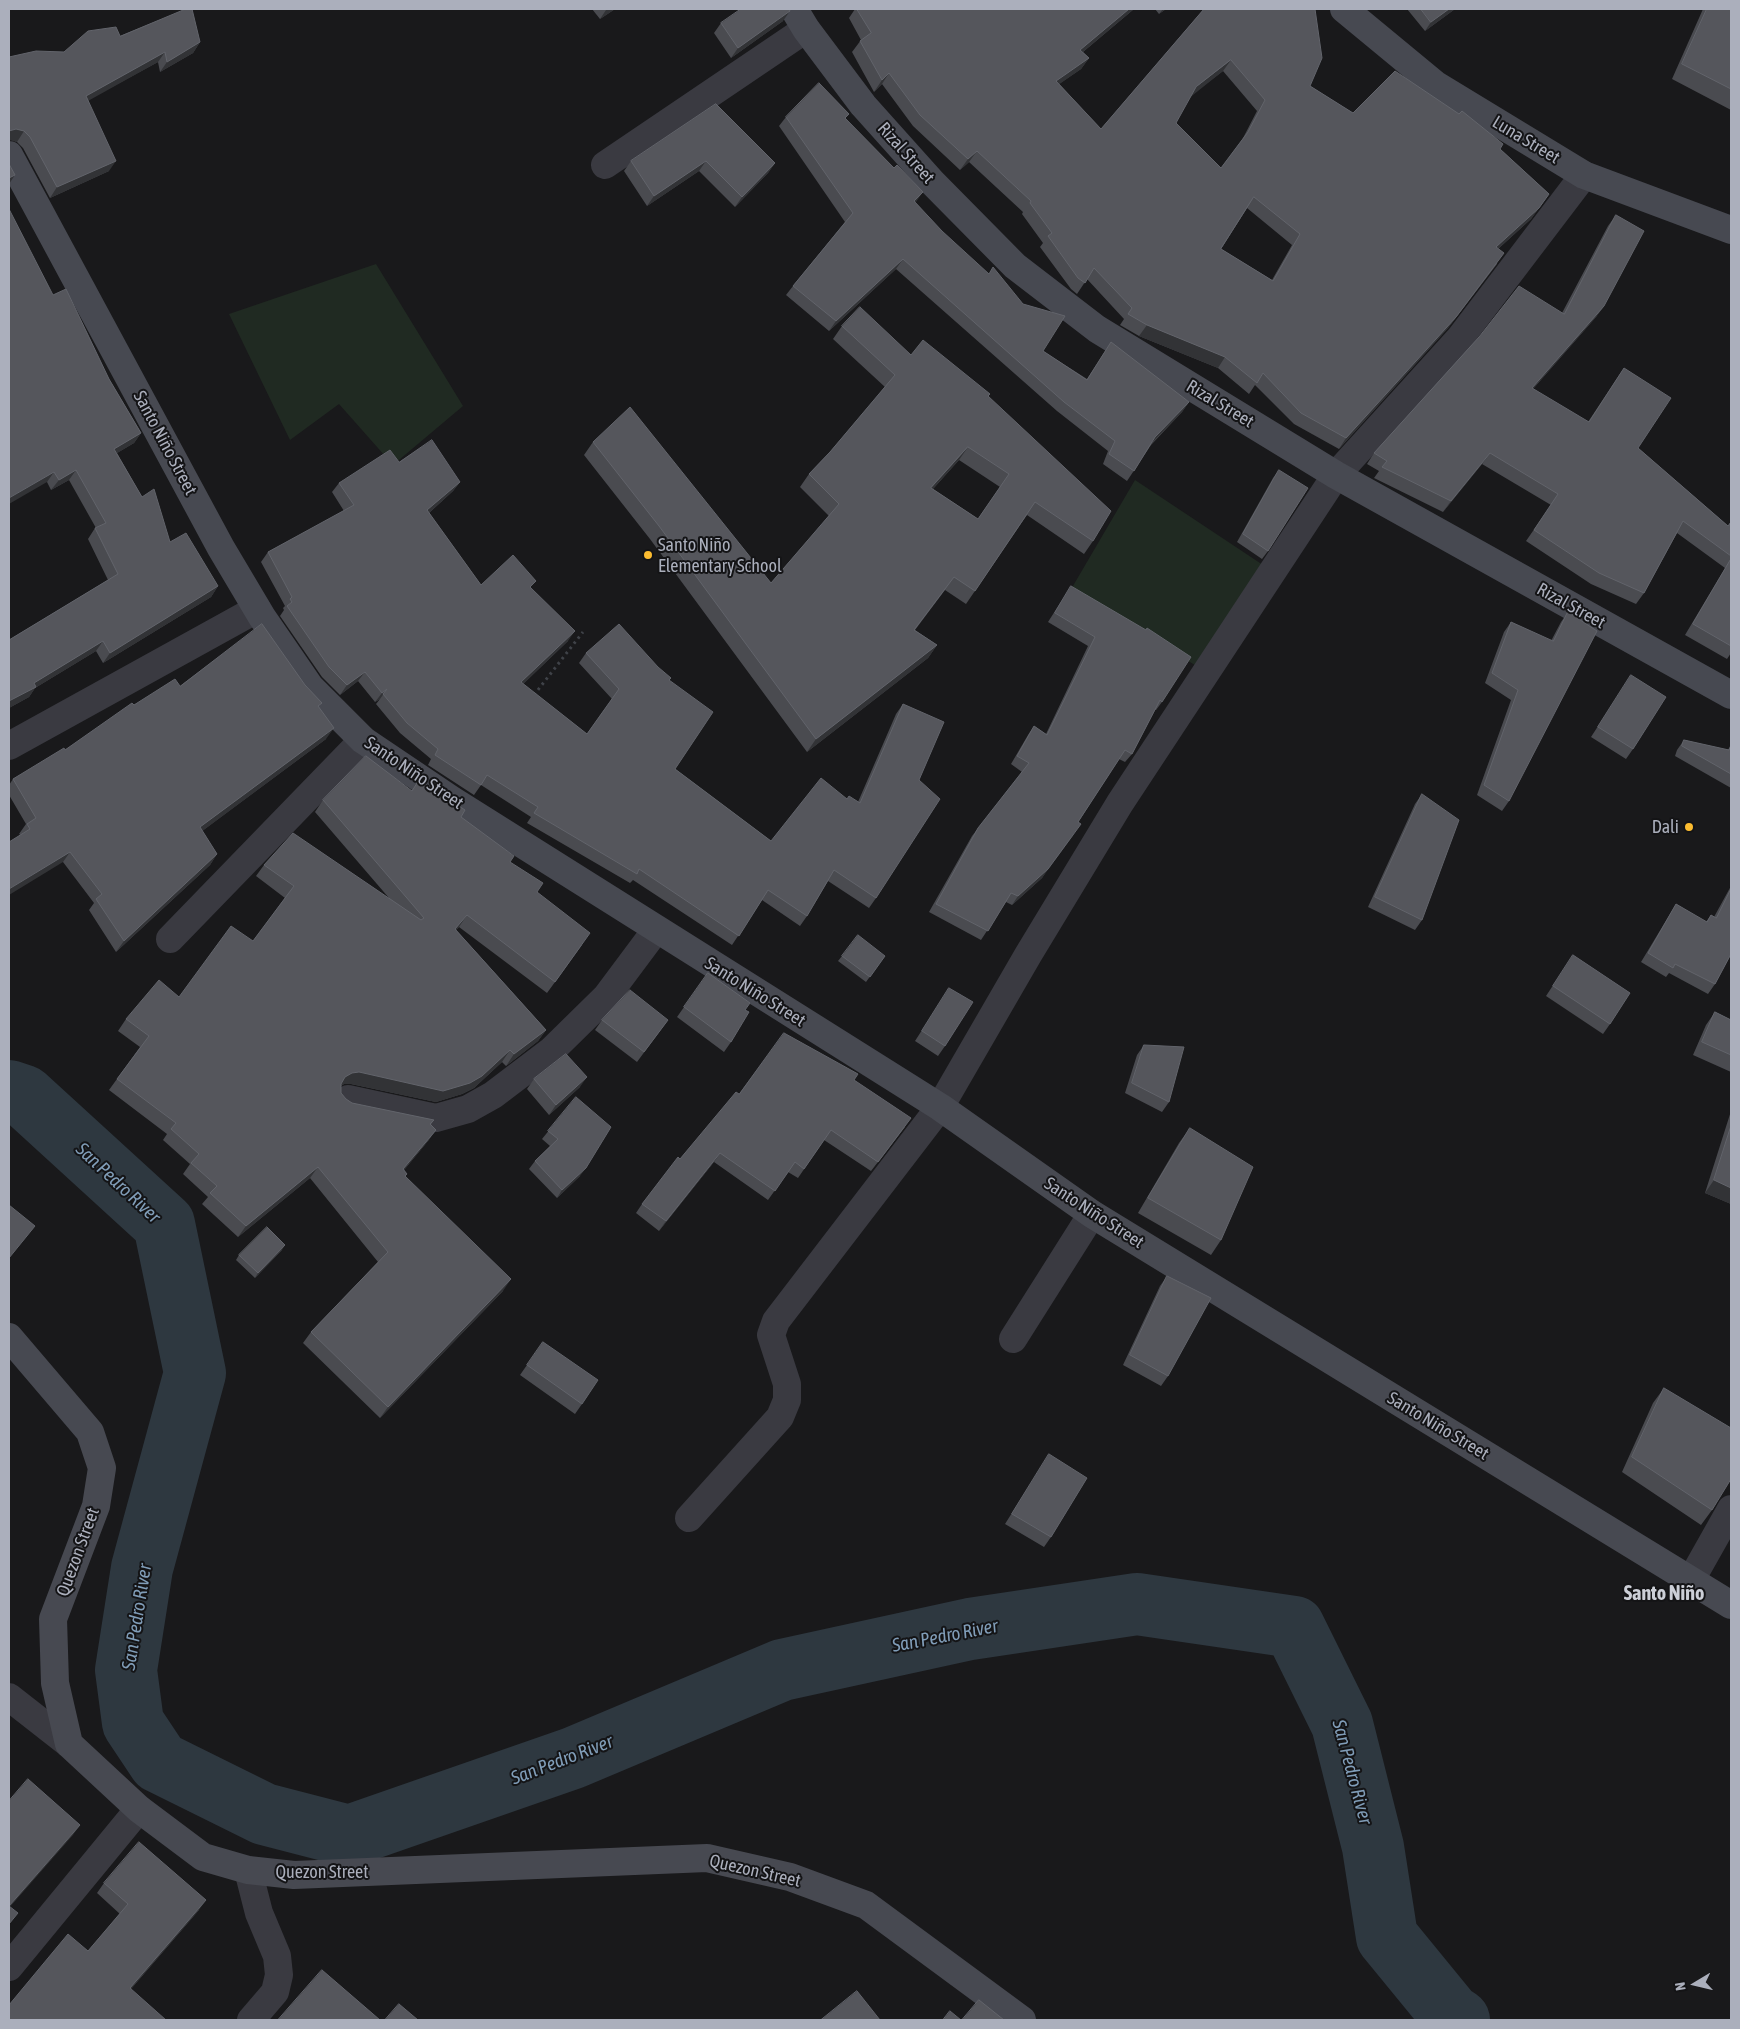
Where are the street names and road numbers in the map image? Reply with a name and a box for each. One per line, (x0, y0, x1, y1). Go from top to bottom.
street label: Luna Street (1488, 112, 1564, 168)
street label: Rizal Street (873, 118, 939, 188)
street label: Rizal Street (1182, 376, 1258, 432)
street label: Santo Niño Street (129, 387, 201, 499)
street label: Rizal Street (1533, 578, 1609, 634)
street label: Santo Niño Street (360, 732, 468, 814)
street label: Santo Niño Street (701, 953, 809, 1031)
street label: Santo Niño Street (1040, 1173, 1148, 1253)
street label: Santo Niño Street (1383, 1387, 1493, 1465)
street label: Quezon Street (52, 1505, 104, 1599)
street label: Quezon Street (707, 1850, 803, 1892)
street label: Quezon Street (276, 1861, 368, 1883)

